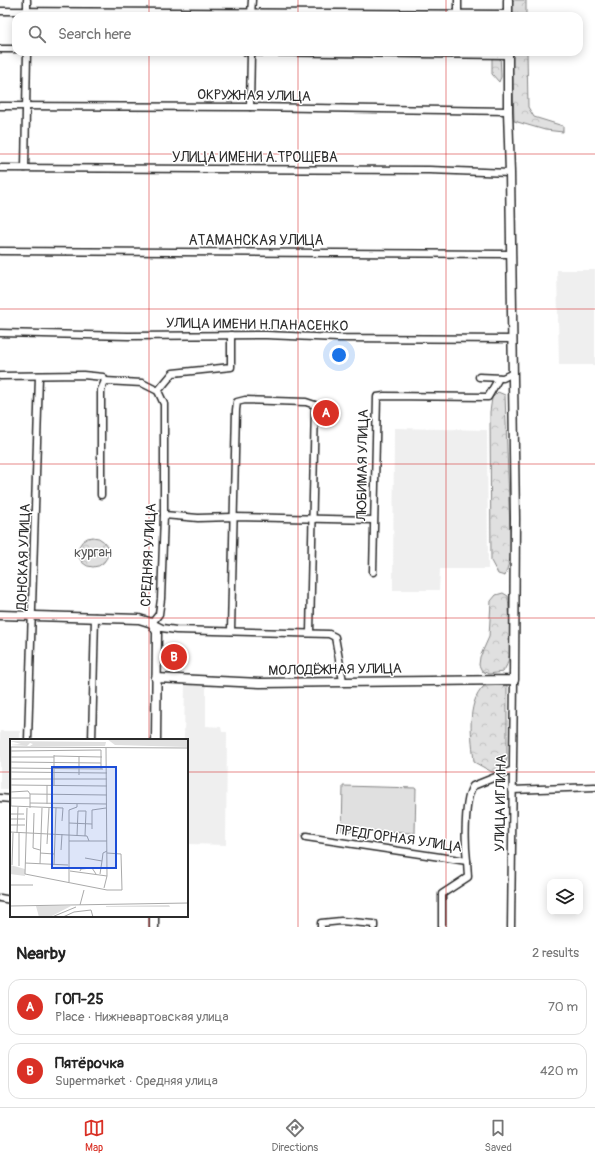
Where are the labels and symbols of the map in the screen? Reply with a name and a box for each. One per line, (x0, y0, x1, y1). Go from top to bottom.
street label: ОКРУЖНАЯ УЛИЦА (197, 86, 311, 105)
street label: УЛИЦА ИМЕНИ А.ТРОЩЕВА (172, 149, 338, 166)
street label: АТАМАНСКАЯ УЛИЦА (188, 232, 324, 249)
street label: УЛИЦА ИМЕНИ Н.ПАНАСЕНКО (166, 314, 348, 335)
your location (329, 345, 349, 365)
pin: A (313, 398, 339, 428)
street label: ЛЮБИМАЯ УЛИЦА (353, 409, 372, 522)
street label: ДОНСКАЯ УЛИЦА (13, 503, 34, 612)
street label: СРЕДНЯЯ УЛИЦА (137, 503, 160, 607)
park label: курган (74, 544, 112, 561)
pin: B (161, 642, 187, 672)
street label: МОЛОДЁЖНАЯ УЛИЦА (268, 660, 402, 679)
inset map (10, 739, 188, 917)
street label: УЛИЦА ИГЛИНА (491, 754, 510, 852)
street label: ПРЕДГОРНАЯ УЛИЦА (335, 821, 463, 856)

